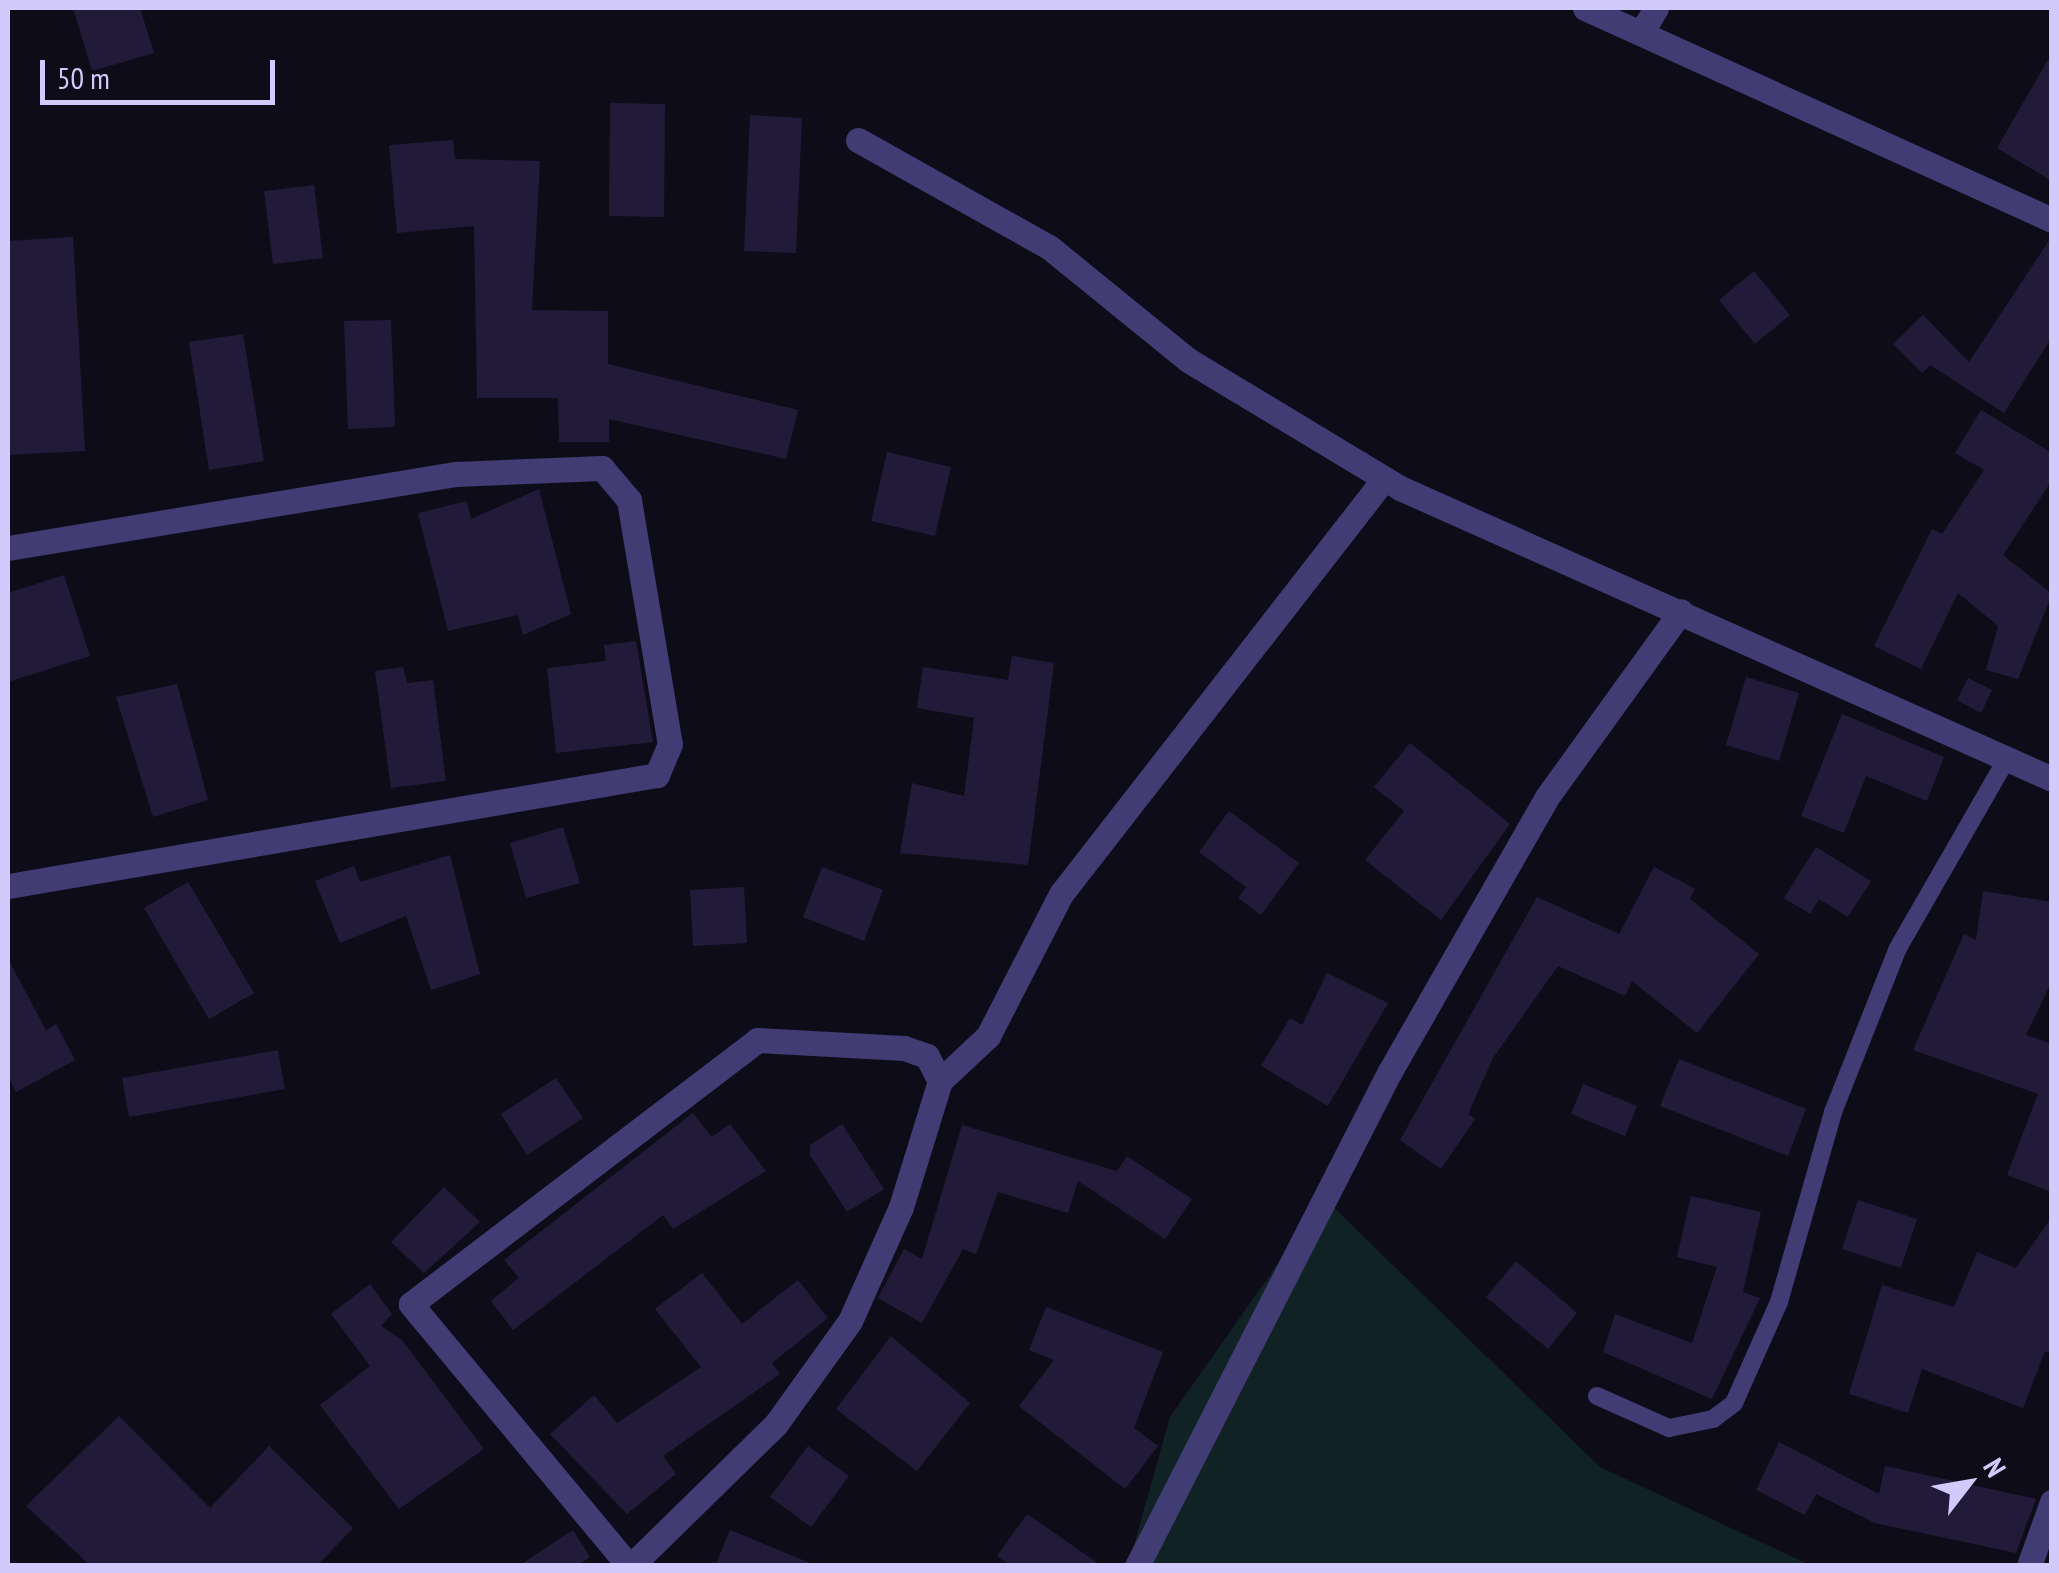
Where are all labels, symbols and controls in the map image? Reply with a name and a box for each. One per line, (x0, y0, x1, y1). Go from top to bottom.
scale bar (45, 40, 280, 102)
text: 50 m (57, 58, 110, 97)
north arrow (1919, 1433, 2019, 1533)
text: N (1975, 1451, 2015, 1483)

